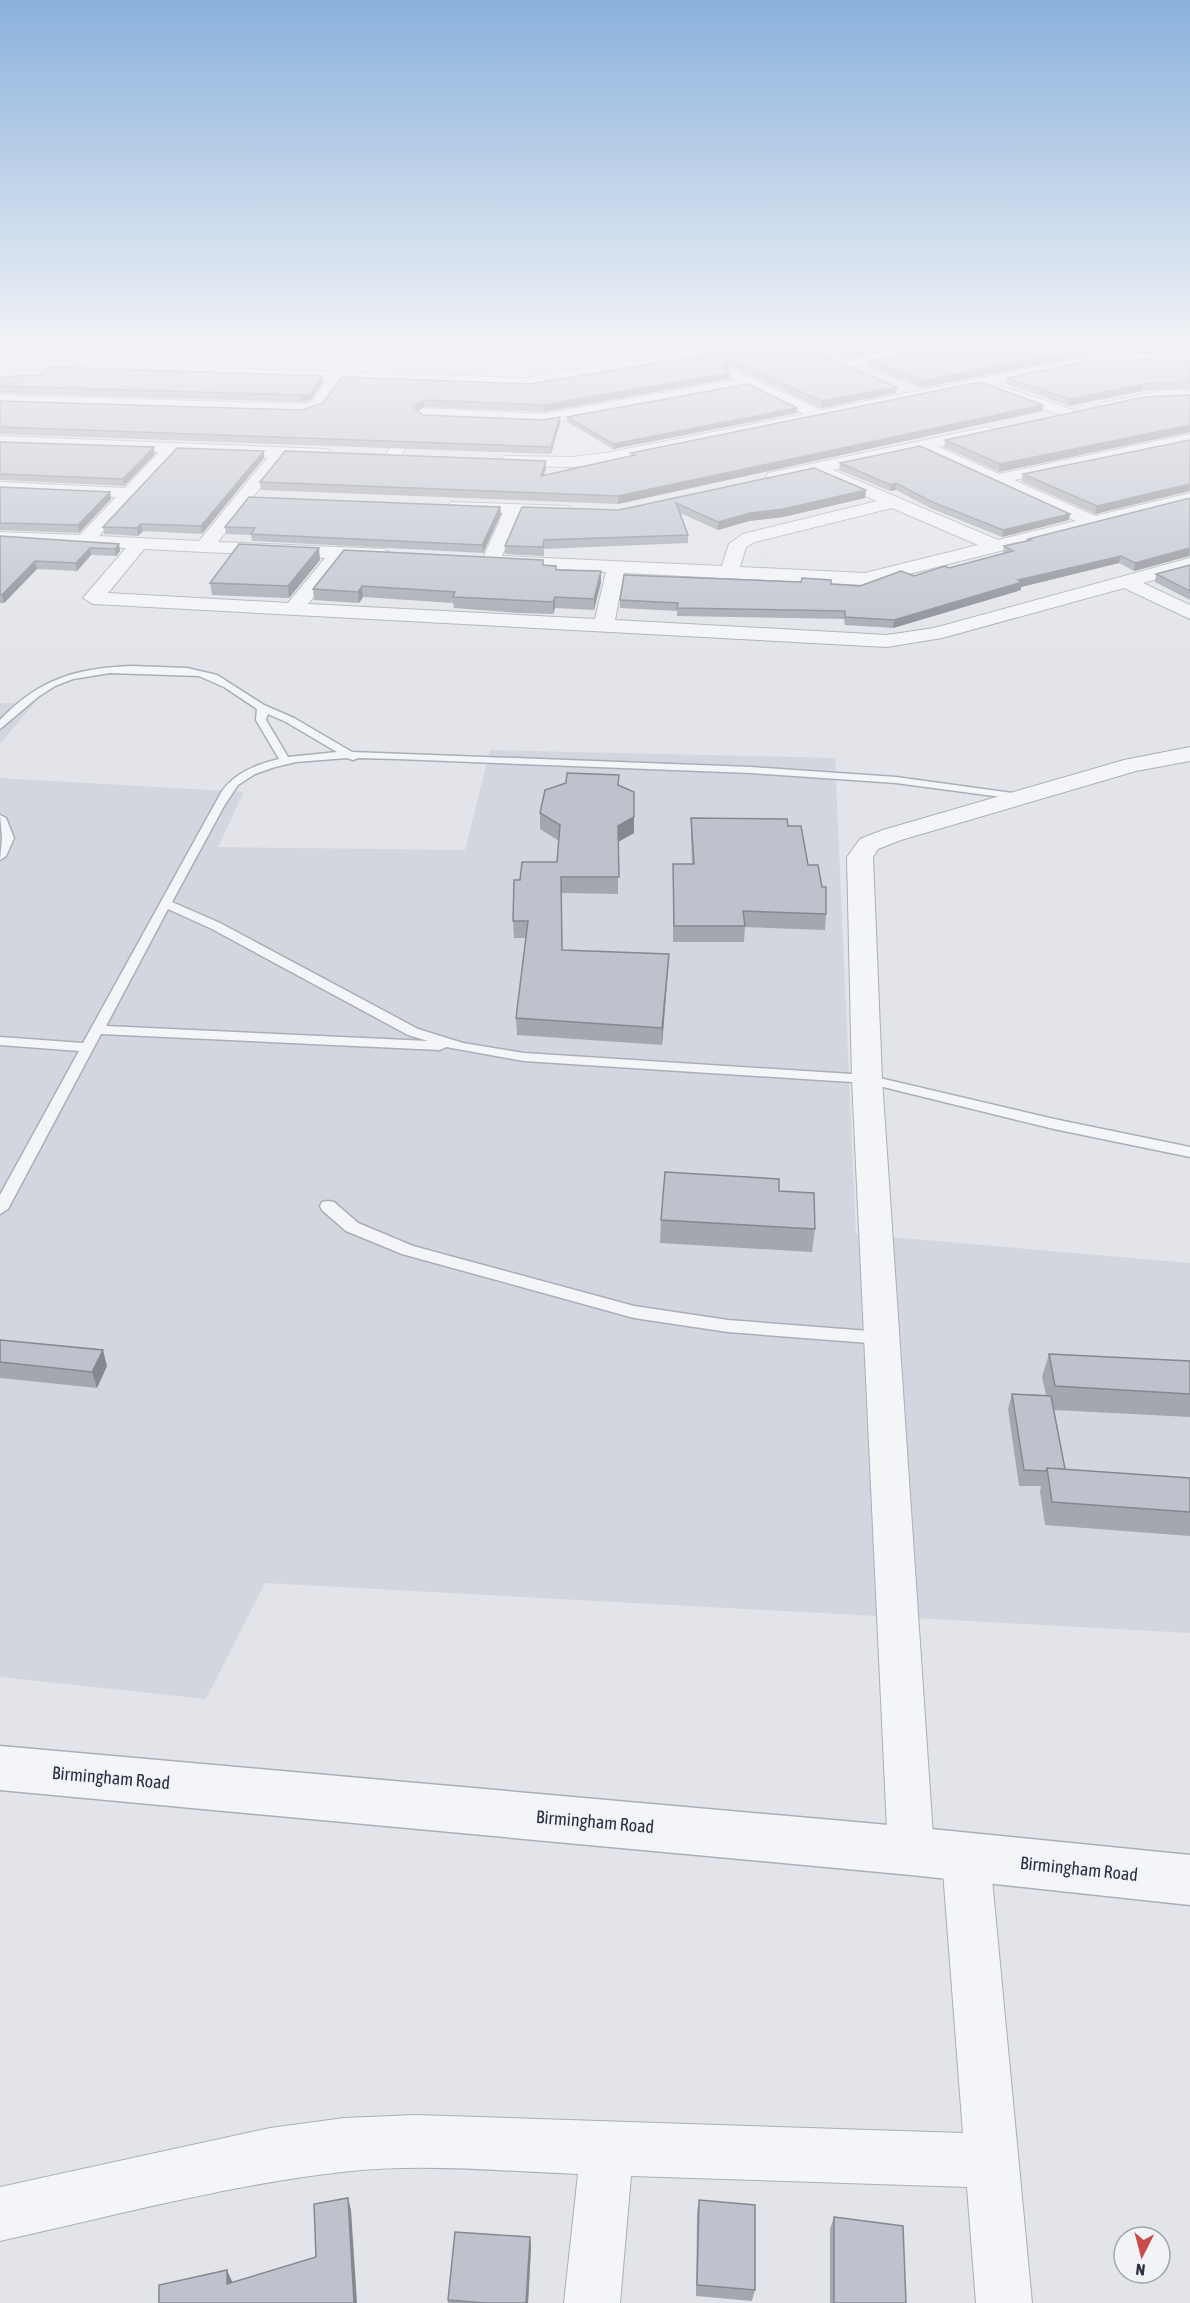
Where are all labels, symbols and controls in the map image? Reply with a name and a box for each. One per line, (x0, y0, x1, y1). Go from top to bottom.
street label: Birmingham Road (51, 1762, 171, 1793)
street label: Birmingham Road (535, 1806, 655, 1837)
street label: Birmingham Road (1019, 1852, 1139, 1885)
north arrow (1112, 2225, 1172, 2285)
text: N (1135, 2260, 1146, 2279)

